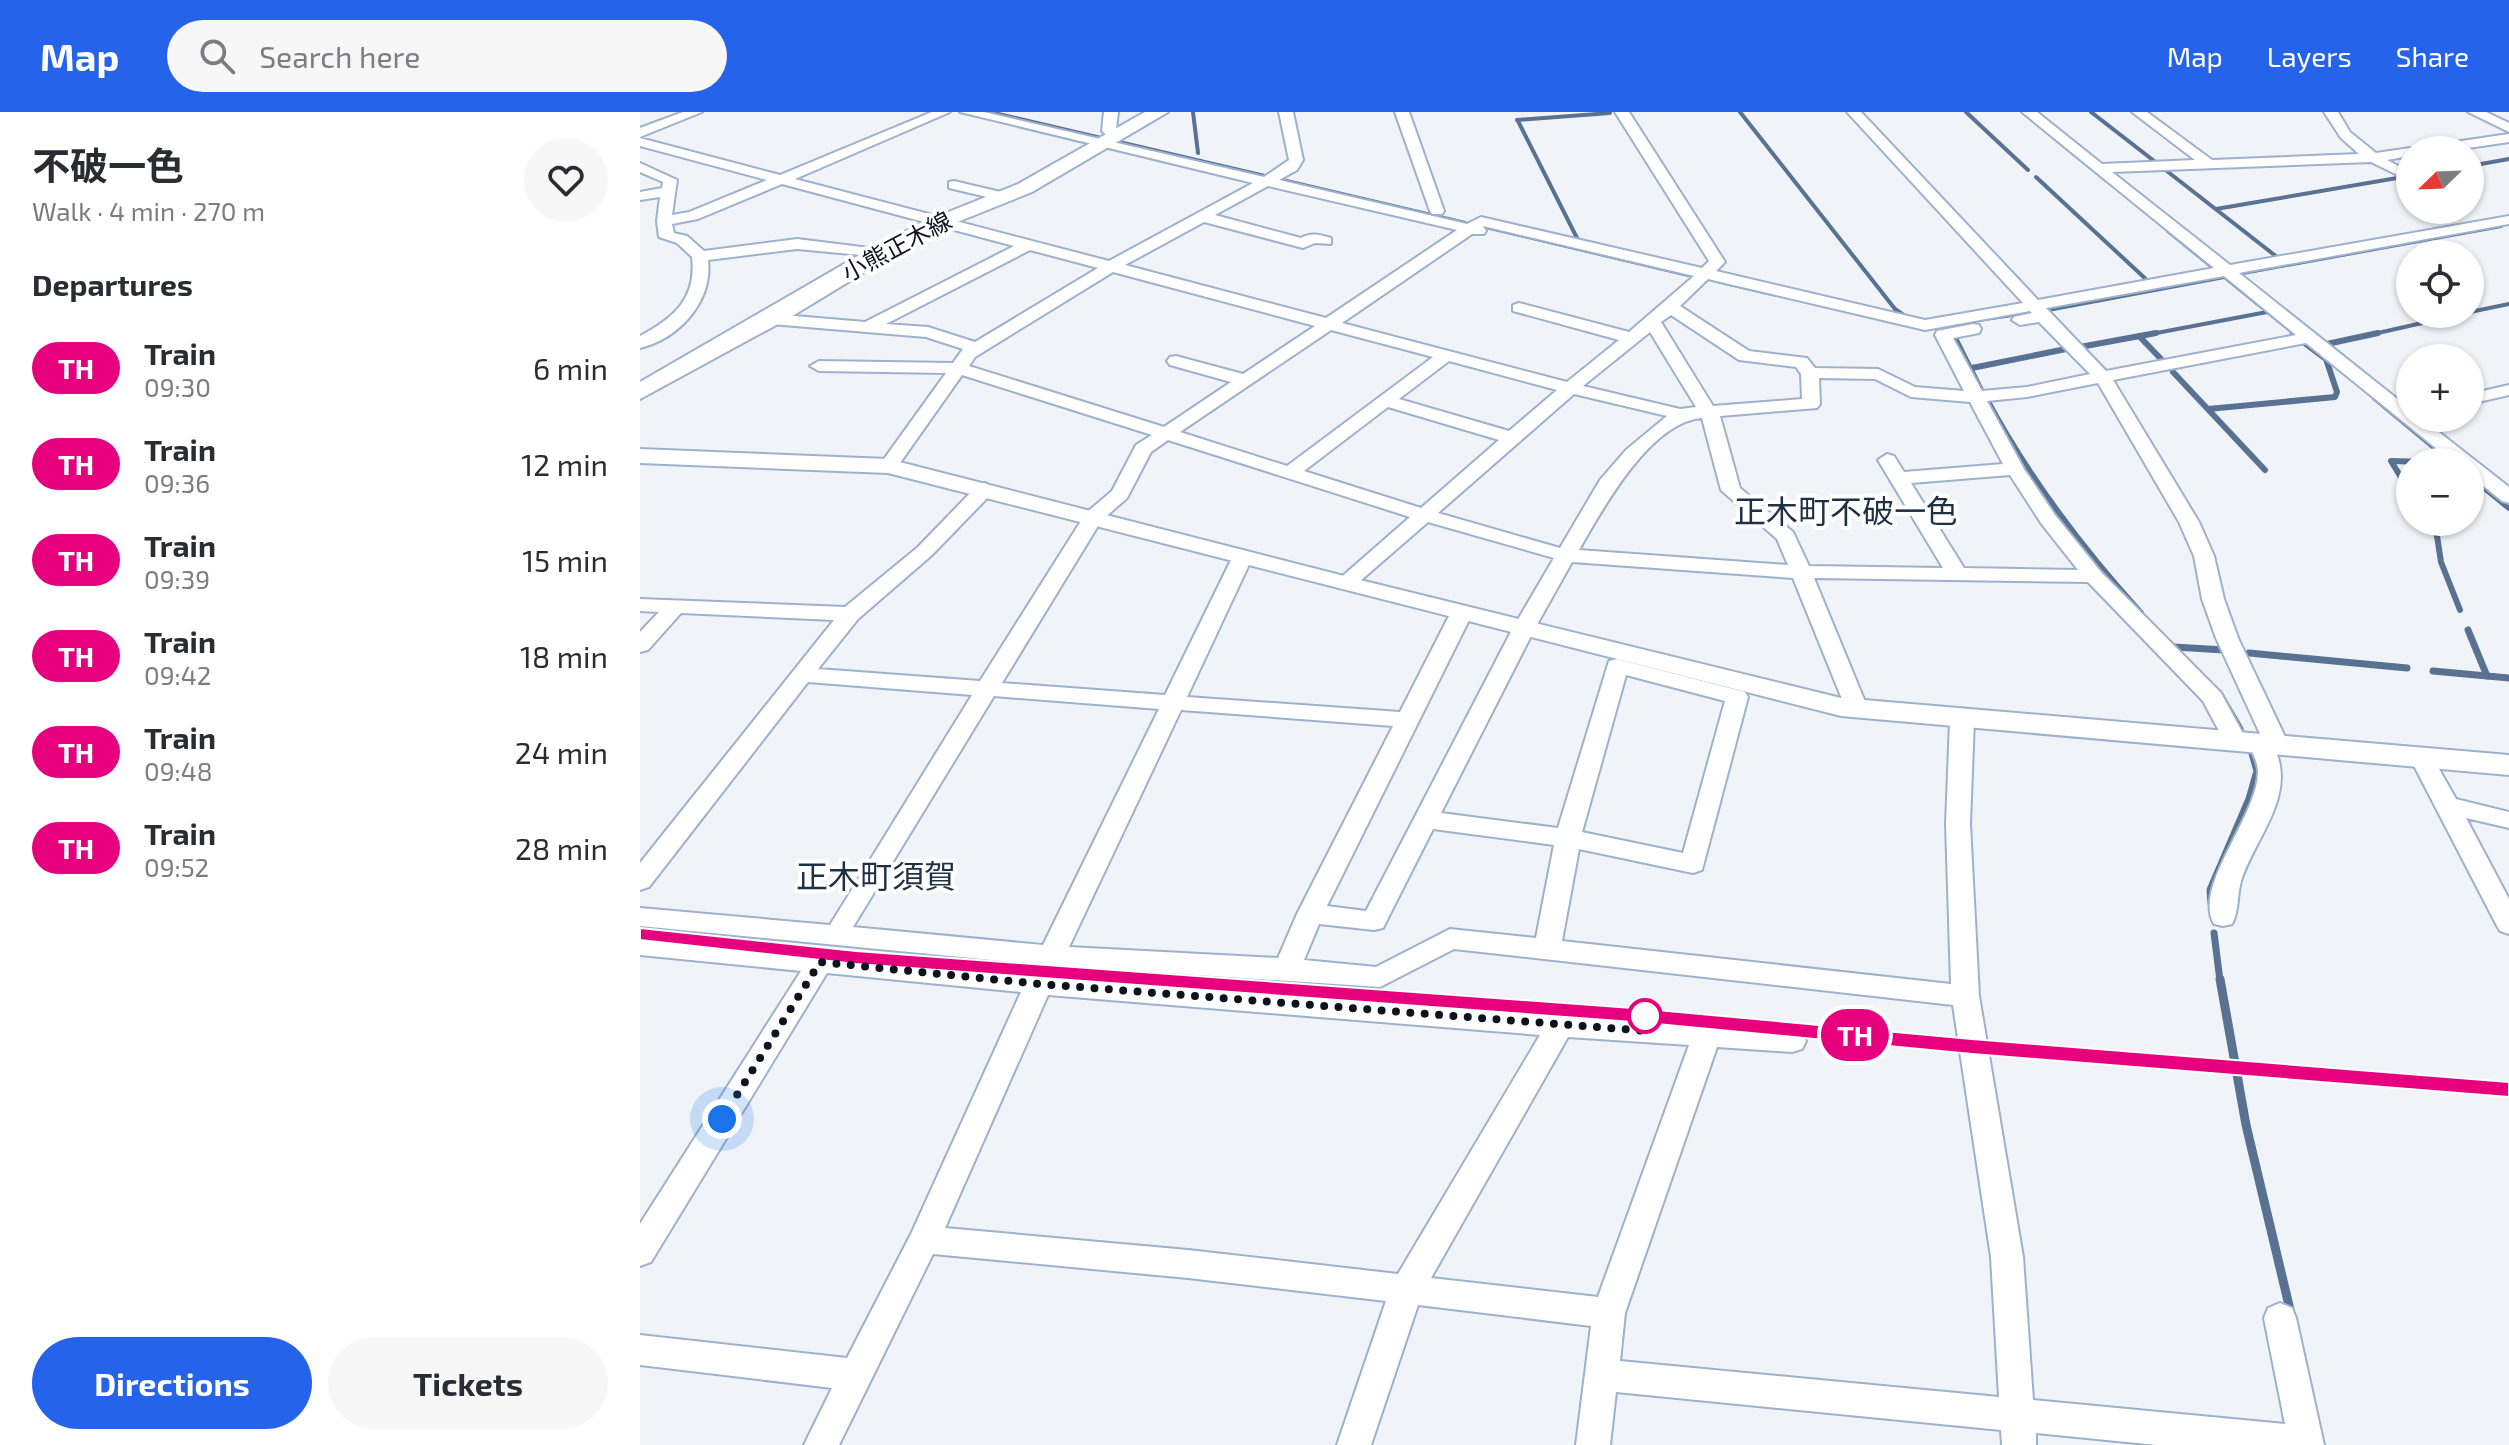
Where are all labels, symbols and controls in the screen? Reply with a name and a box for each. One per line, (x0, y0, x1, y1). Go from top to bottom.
search box (167, 20, 727, 92)
text: Map (40, 33, 119, 79)
icon: search (195, 34, 239, 78)
text: Search here (259, 38, 420, 74)
text: Map (2167, 39, 2223, 73)
text: Layers (2267, 39, 2352, 73)
text: Share (2396, 39, 2469, 73)
north arrow (2396, 136, 2484, 224)
map controls (2396, 136, 2484, 536)
button: heart (524, 138, 608, 222)
text: 不破一色 (32, 142, 184, 188)
text: Walk · 4 min · 270 m (32, 195, 265, 226)
street label: 小熊正木線 (837, 205, 956, 287)
button: locate (2396, 240, 2484, 328)
text: Departures (32, 266, 193, 302)
text: Train (144, 335, 216, 371)
button: + (2396, 344, 2484, 432)
text: 6 min (533, 350, 608, 386)
text: TH (58, 351, 94, 385)
text: 09:30 (144, 371, 211, 402)
text: Train (144, 431, 216, 467)
text: 12 min (521, 446, 608, 482)
text: TH (58, 447, 94, 481)
button: − (2396, 448, 2484, 536)
text: 09:36 (144, 467, 210, 498)
district label: 正木町不破一色 (1734, 491, 1958, 529)
text: Train (144, 527, 216, 563)
text: 15 min (522, 542, 608, 578)
text: TH (58, 543, 94, 577)
text: 09:39 (144, 563, 210, 594)
text: Train (144, 623, 216, 659)
text: 18 min (520, 638, 608, 674)
text: TH (58, 639, 94, 673)
text: 09:42 (144, 659, 211, 690)
text: Train (144, 719, 216, 755)
text: 24 min (515, 734, 608, 770)
text: TH (58, 735, 94, 769)
text: 09:48 (144, 755, 212, 786)
text: Train (144, 815, 216, 851)
text: 28 min (515, 830, 608, 866)
text: TH (58, 831, 94, 865)
text: 09:52 (144, 851, 209, 882)
district label: 正木町須賀 (796, 856, 956, 894)
unlabelled marker (1628, 999, 1662, 1033)
line badge: TH (1819, 1009, 1891, 1061)
text: TH (1837, 1018, 1873, 1052)
your location (702, 1099, 742, 1139)
button: Directions (32, 1337, 312, 1429)
button: Tickets (328, 1337, 608, 1429)

